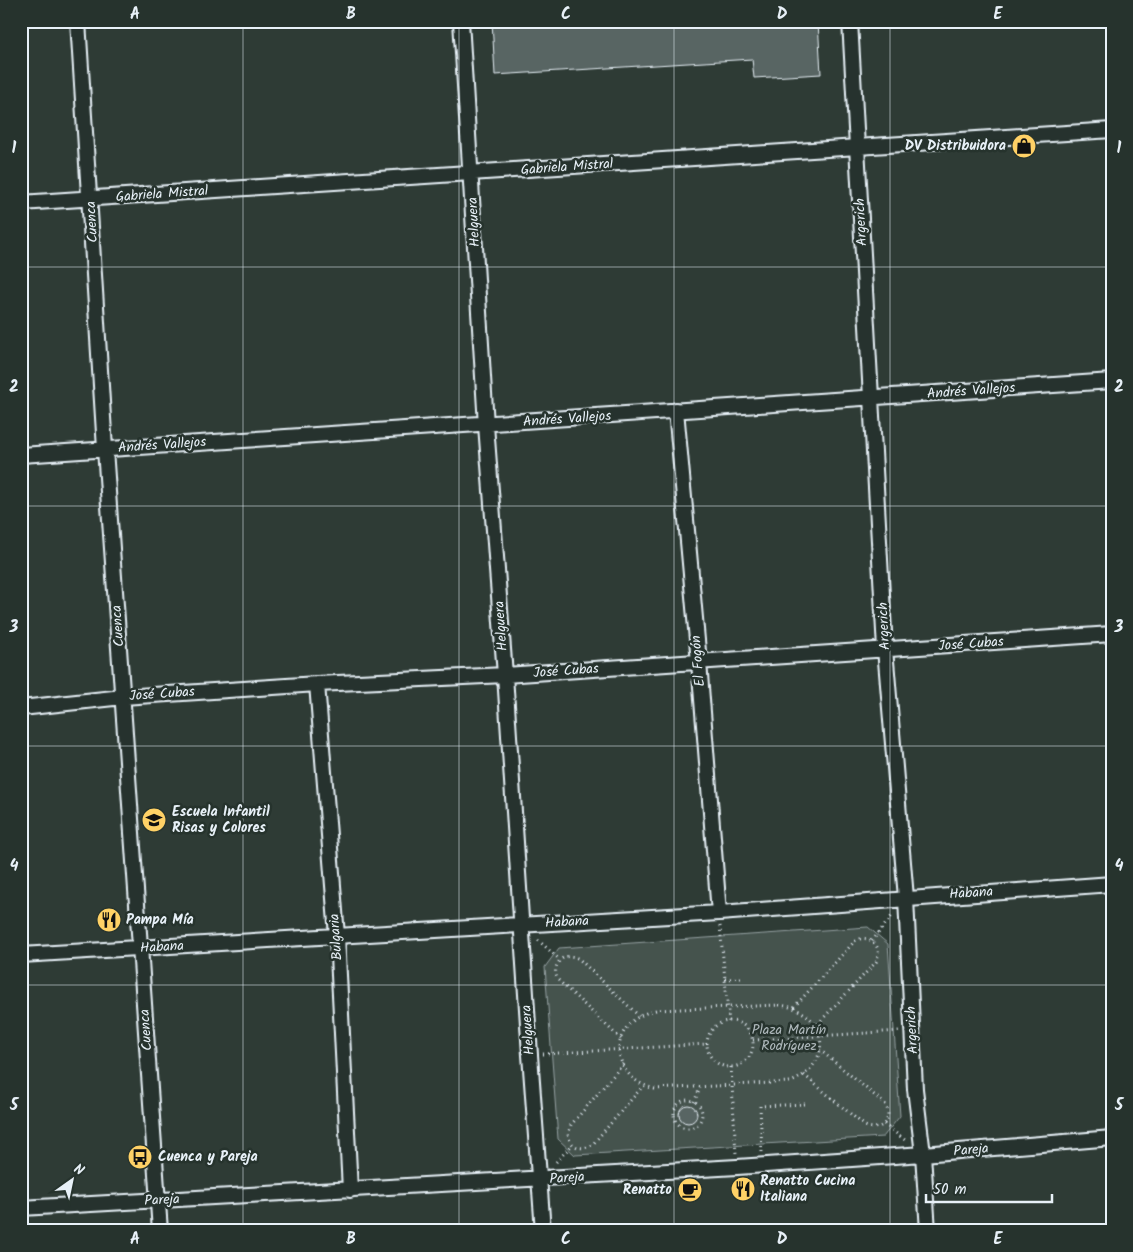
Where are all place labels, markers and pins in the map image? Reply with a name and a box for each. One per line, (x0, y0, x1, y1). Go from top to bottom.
shop icon: DV Distribuidora (1011, 133, 1037, 159)
place label: DV Distribuidora (905, 135, 1006, 157)
place label: Escuela Infantil Risas y Colores (172, 801, 270, 839)
school or university icon: Escuela Infantil Risas y Colores (141, 807, 167, 833)
restaurant icon: Pampa Mía (96, 907, 122, 933)
place label: Pampa Mía (126, 909, 194, 931)
bus stop icon: Cuenca y Pareja (127, 1144, 153, 1170)
place label: Cuenca y Pareja (158, 1146, 258, 1168)
place label: Renatto Cucina Italiana (760, 1170, 855, 1208)
restaurant icon: Renatto Cucina Italiana (730, 1176, 756, 1202)
cafe icon: Renatto (677, 1177, 703, 1203)
place label: Renatto (623, 1179, 673, 1201)

